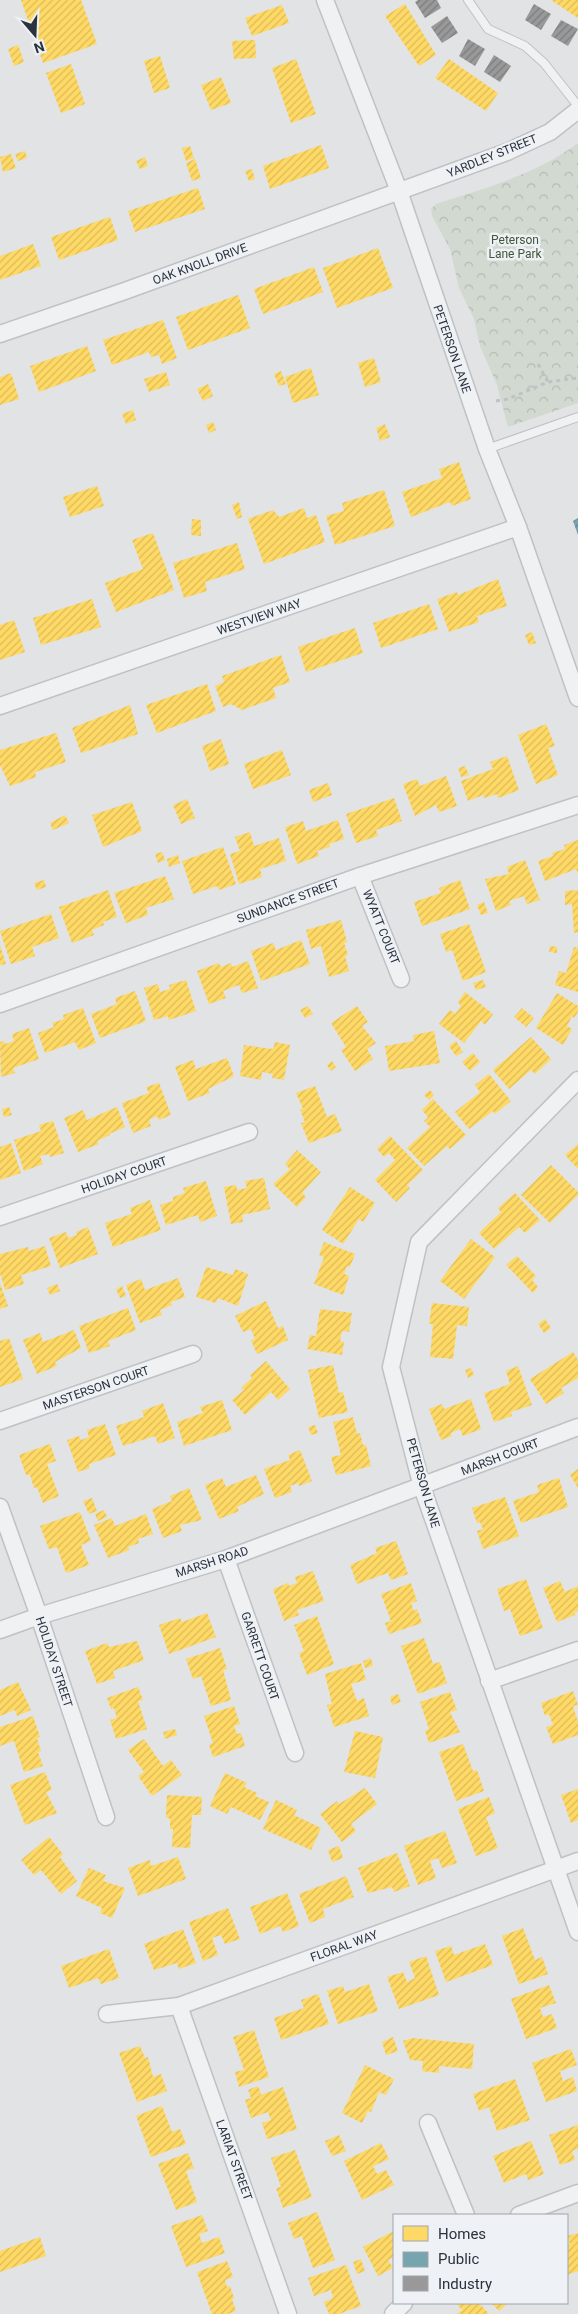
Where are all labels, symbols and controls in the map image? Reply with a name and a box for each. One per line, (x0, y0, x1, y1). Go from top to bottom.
north arrow (10, 10, 60, 60)
text: N (32, 38, 47, 56)
street label: YARDLEY STREET (445, 132, 539, 180)
park label: Peterson Lane Park (488, 233, 542, 261)
street label: OAK KNOLL DRIVE (151, 240, 249, 288)
street label: PETERSON LANE (430, 303, 474, 395)
street label: WESTVIEW WAY (215, 596, 304, 638)
street label: SUNDANCE STREET (235, 876, 341, 926)
street label: WYATT COURT (360, 888, 402, 966)
street label: HOLIDAY COURT (79, 1154, 169, 1196)
street label: MASTERSON COURT (41, 1363, 151, 1413)
street label: MARSH COURT (459, 1436, 541, 1478)
street label: PETERSON LANE (404, 1437, 443, 1530)
street label: MARSH ROAD (174, 1544, 250, 1580)
street label: GARRETT COURT (238, 1610, 282, 1702)
street label: HOLIDAY STREET (33, 1615, 75, 1709)
street label: FLORAL WAY (308, 1927, 380, 1965)
street label: LARIAT STREET (213, 2118, 255, 2202)
legend (393, 2214, 568, 2304)
text: Homes (438, 2225, 486, 2243)
text: Public (438, 2250, 479, 2268)
text: Industry (438, 2275, 492, 2293)

